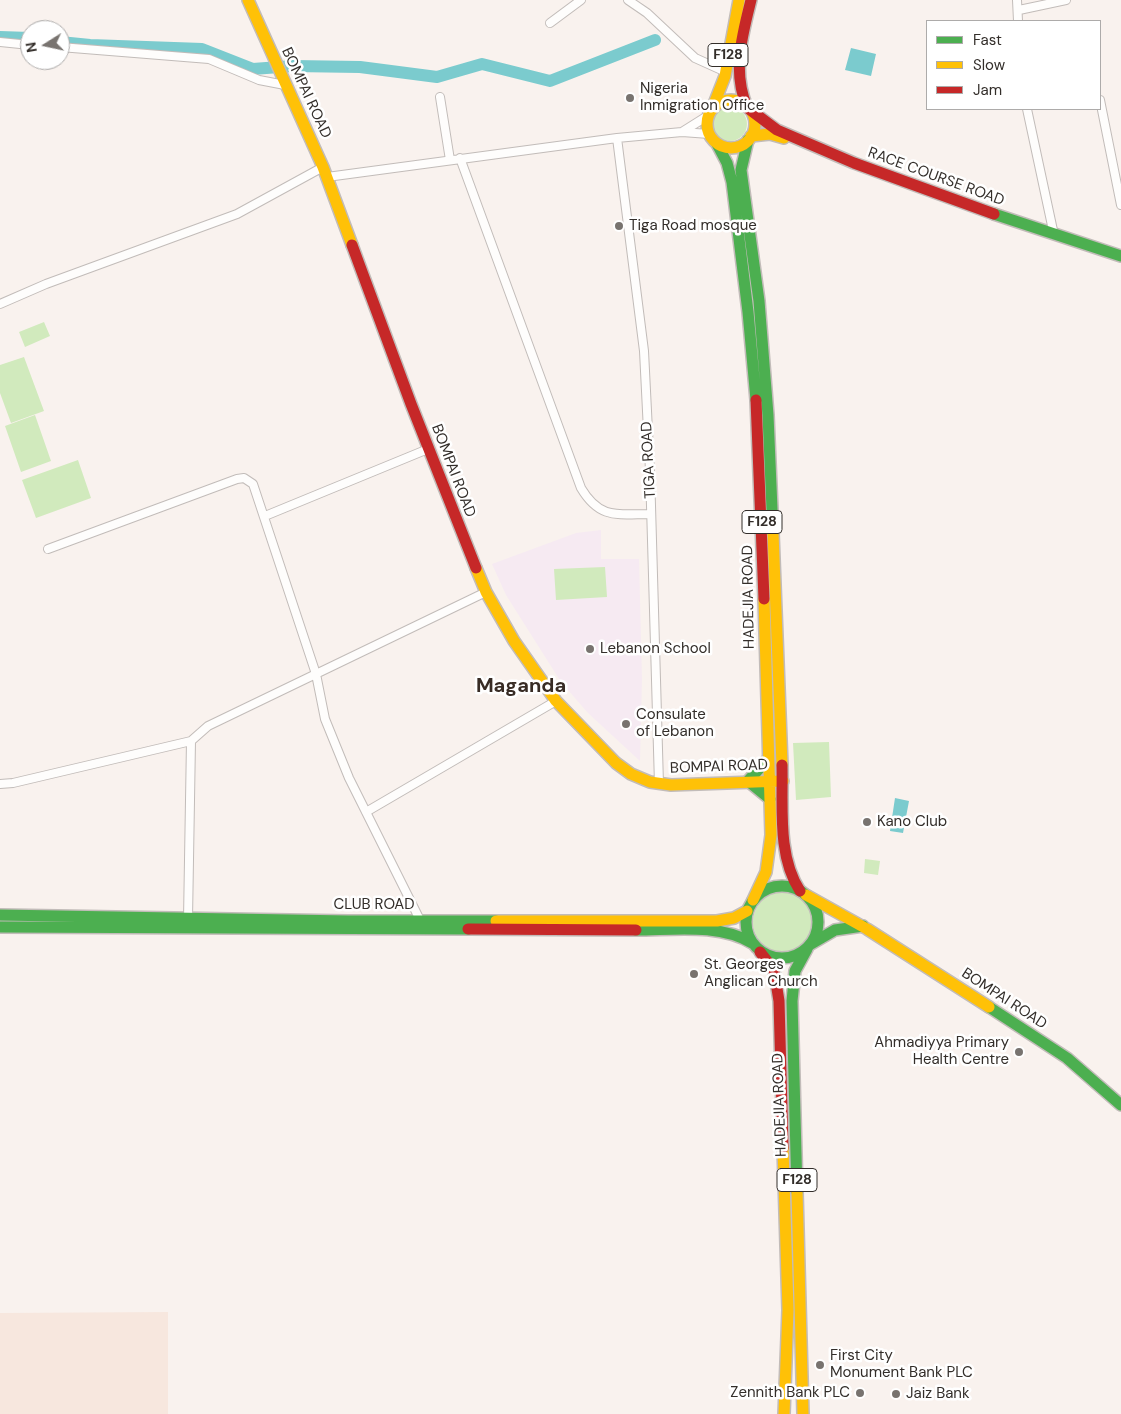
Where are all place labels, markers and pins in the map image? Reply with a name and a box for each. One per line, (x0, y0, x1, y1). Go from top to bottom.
place label: Nigeria Inmigration Office (640, 80, 764, 115)
marker: Nigeria Inmigration Office (624, 92, 636, 104)
place label: Tiga Road mosque (629, 217, 757, 235)
marker: Tiga Road mosque (613, 220, 625, 232)
place label: Lebanon School (600, 640, 711, 658)
marker: Lebanon School (584, 643, 596, 655)
place label: Consulate of Lebanon (636, 706, 714, 741)
marker: Consulate of Lebanon (620, 718, 632, 730)
place label: Kano Club (877, 813, 947, 831)
marker: Kano Club (861, 816, 873, 828)
place label: St. Georges Anglican Church (704, 956, 818, 991)
marker: St. Georges Anglican Church (688, 968, 700, 980)
place label: Ahmadiyya Primary Health Centre (874, 1034, 1009, 1069)
marker: Ahmadiyya Primary Health Centre (1013, 1046, 1025, 1058)
place label: First City Monument Bank PLC (830, 1347, 973, 1382)
marker: First City Monument Bank PLC (814, 1359, 826, 1371)
place label: Zennith Bank PLC (730, 1384, 850, 1402)
place label: Jaiz Bank (906, 1385, 970, 1403)
marker: Zennith Bank PLC (854, 1387, 866, 1399)
marker: Jaiz Bank (890, 1388, 902, 1400)

